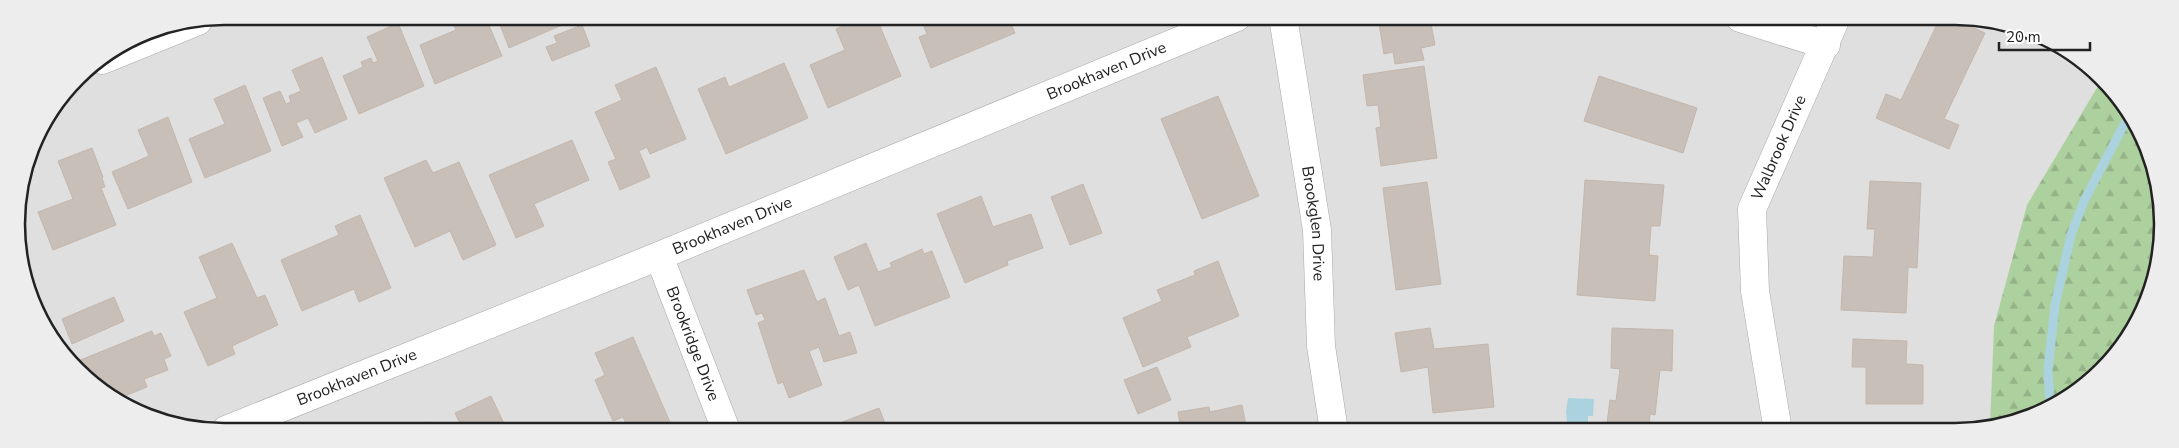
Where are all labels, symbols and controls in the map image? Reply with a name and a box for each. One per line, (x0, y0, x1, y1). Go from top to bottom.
scale bar (1999, 20, 2090, 52)
text: 20 m (2006, 27, 2041, 47)
street label: Brookhaven Drive (1043, 36, 1170, 105)
street label: Walbrook Drive (1746, 92, 1812, 204)
street label: Brookglen Drive (1296, 164, 1330, 282)
street label: Brookhaven Drive (669, 191, 795, 260)
street label: Brookridge Drive (661, 283, 725, 404)
street label: Brookhaven Drive (294, 343, 420, 411)

